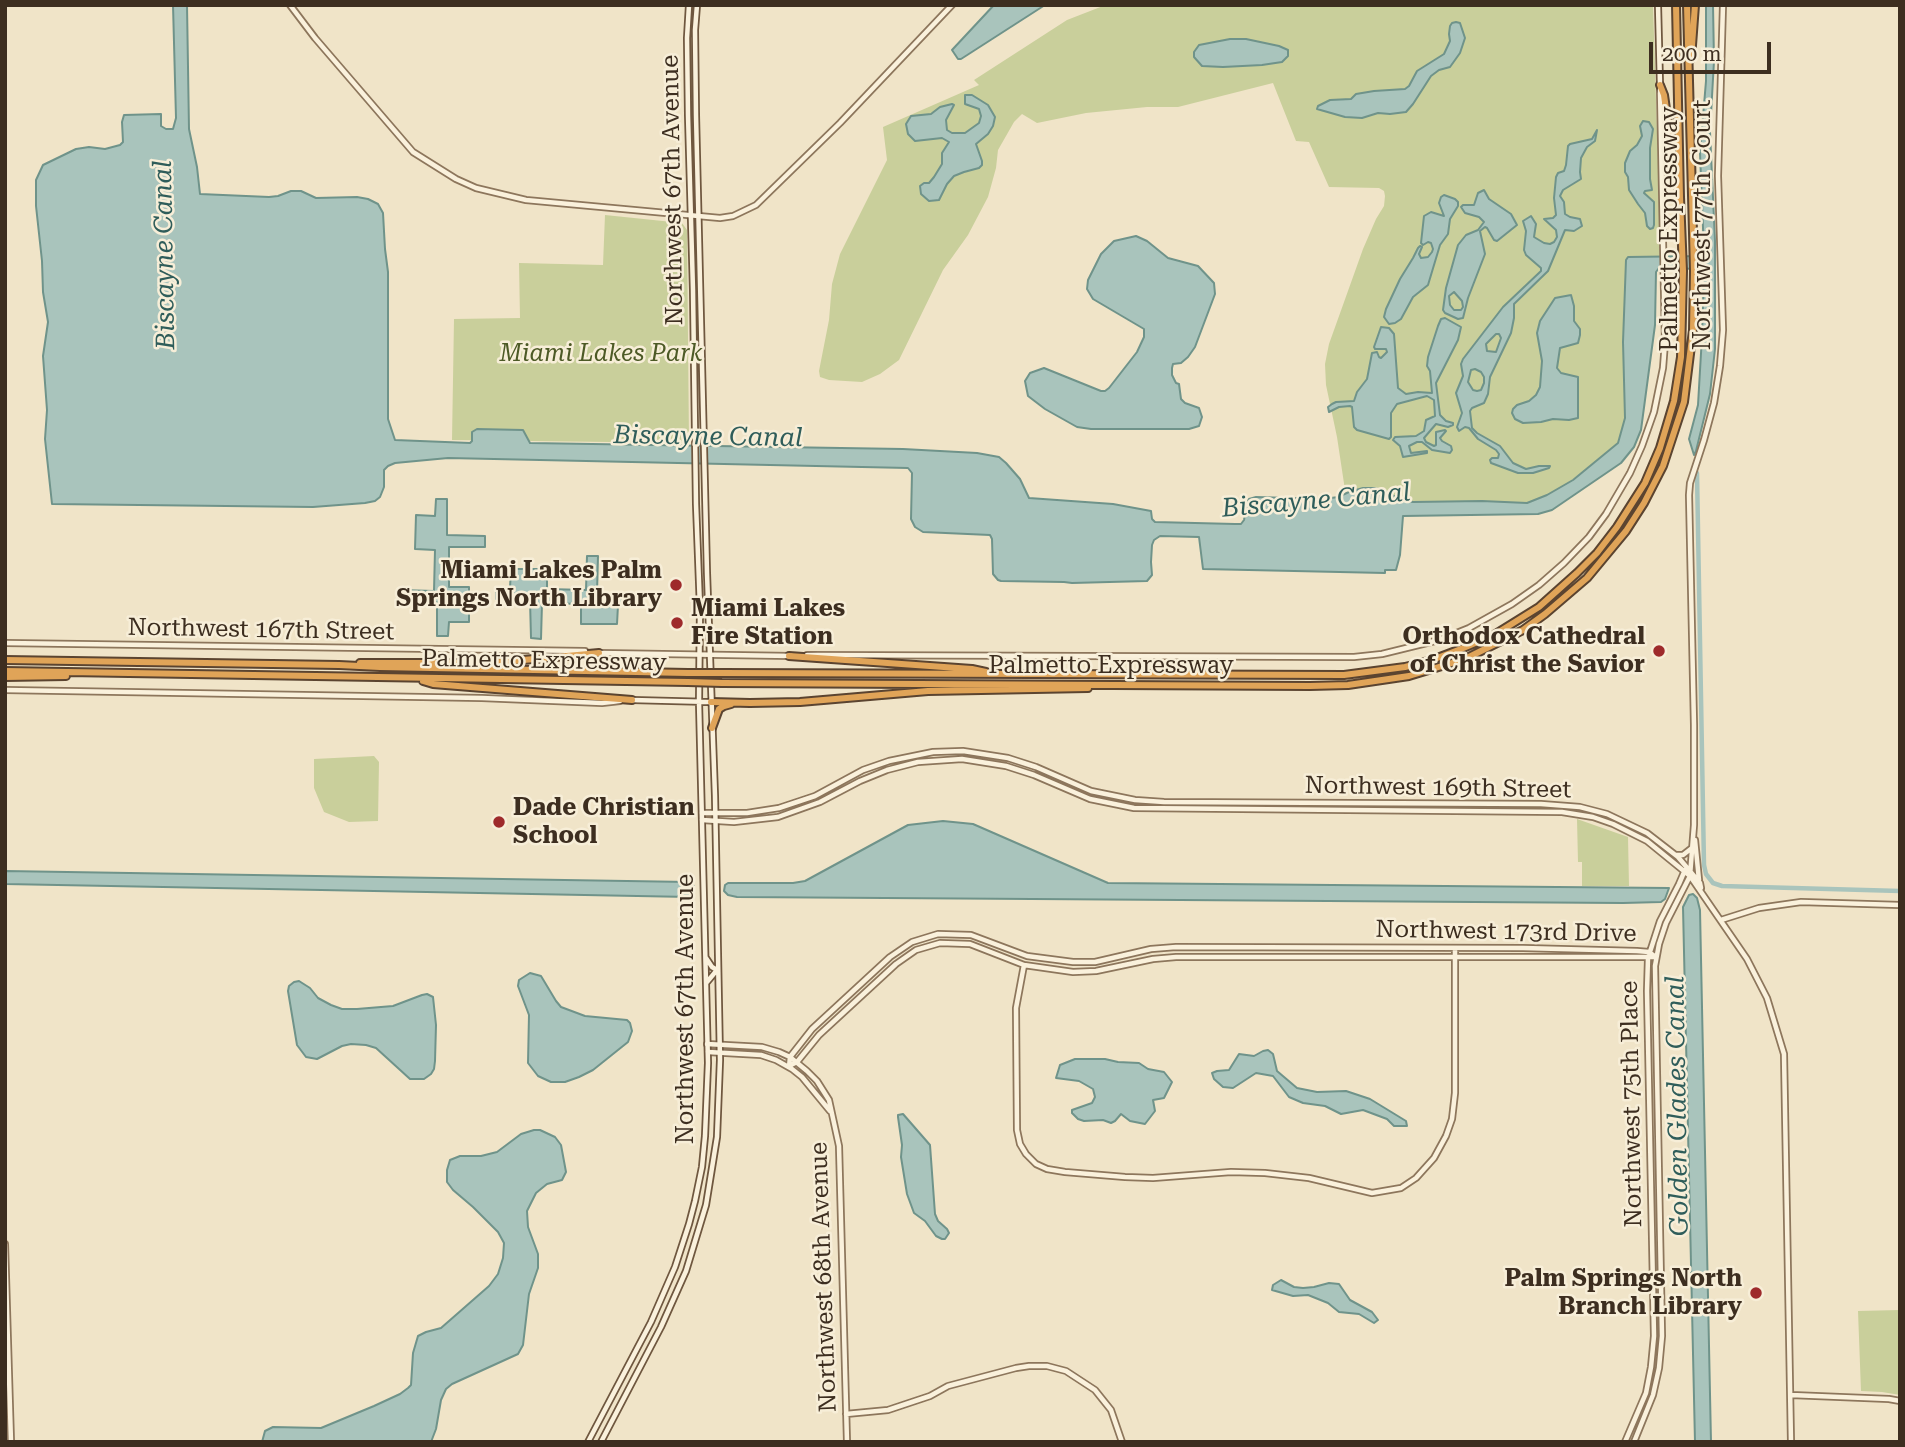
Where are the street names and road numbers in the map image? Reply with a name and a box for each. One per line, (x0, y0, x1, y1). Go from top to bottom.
street label: Northwest 67th Avenue (656, 54, 690, 326)
street label: Northwest 77th Court (1689, 100, 1717, 350)
street label: Palmetto Expressway (1656, 106, 1684, 352)
street label: Northwest 167th Street (127, 613, 395, 647)
street label: Palmetto Expressway (421, 644, 667, 678)
street label: Palmetto Expressway (988, 652, 1234, 680)
street label: Northwest 169th Street (1304, 771, 1572, 805)
street label: Northwest 67th Avenue (672, 874, 700, 1144)
street label: Northwest 173rd Drive (1375, 915, 1637, 949)
street label: Northwest 75th Place (1615, 980, 1649, 1228)
street label: Northwest 68th Avenue (805, 1141, 843, 1413)

